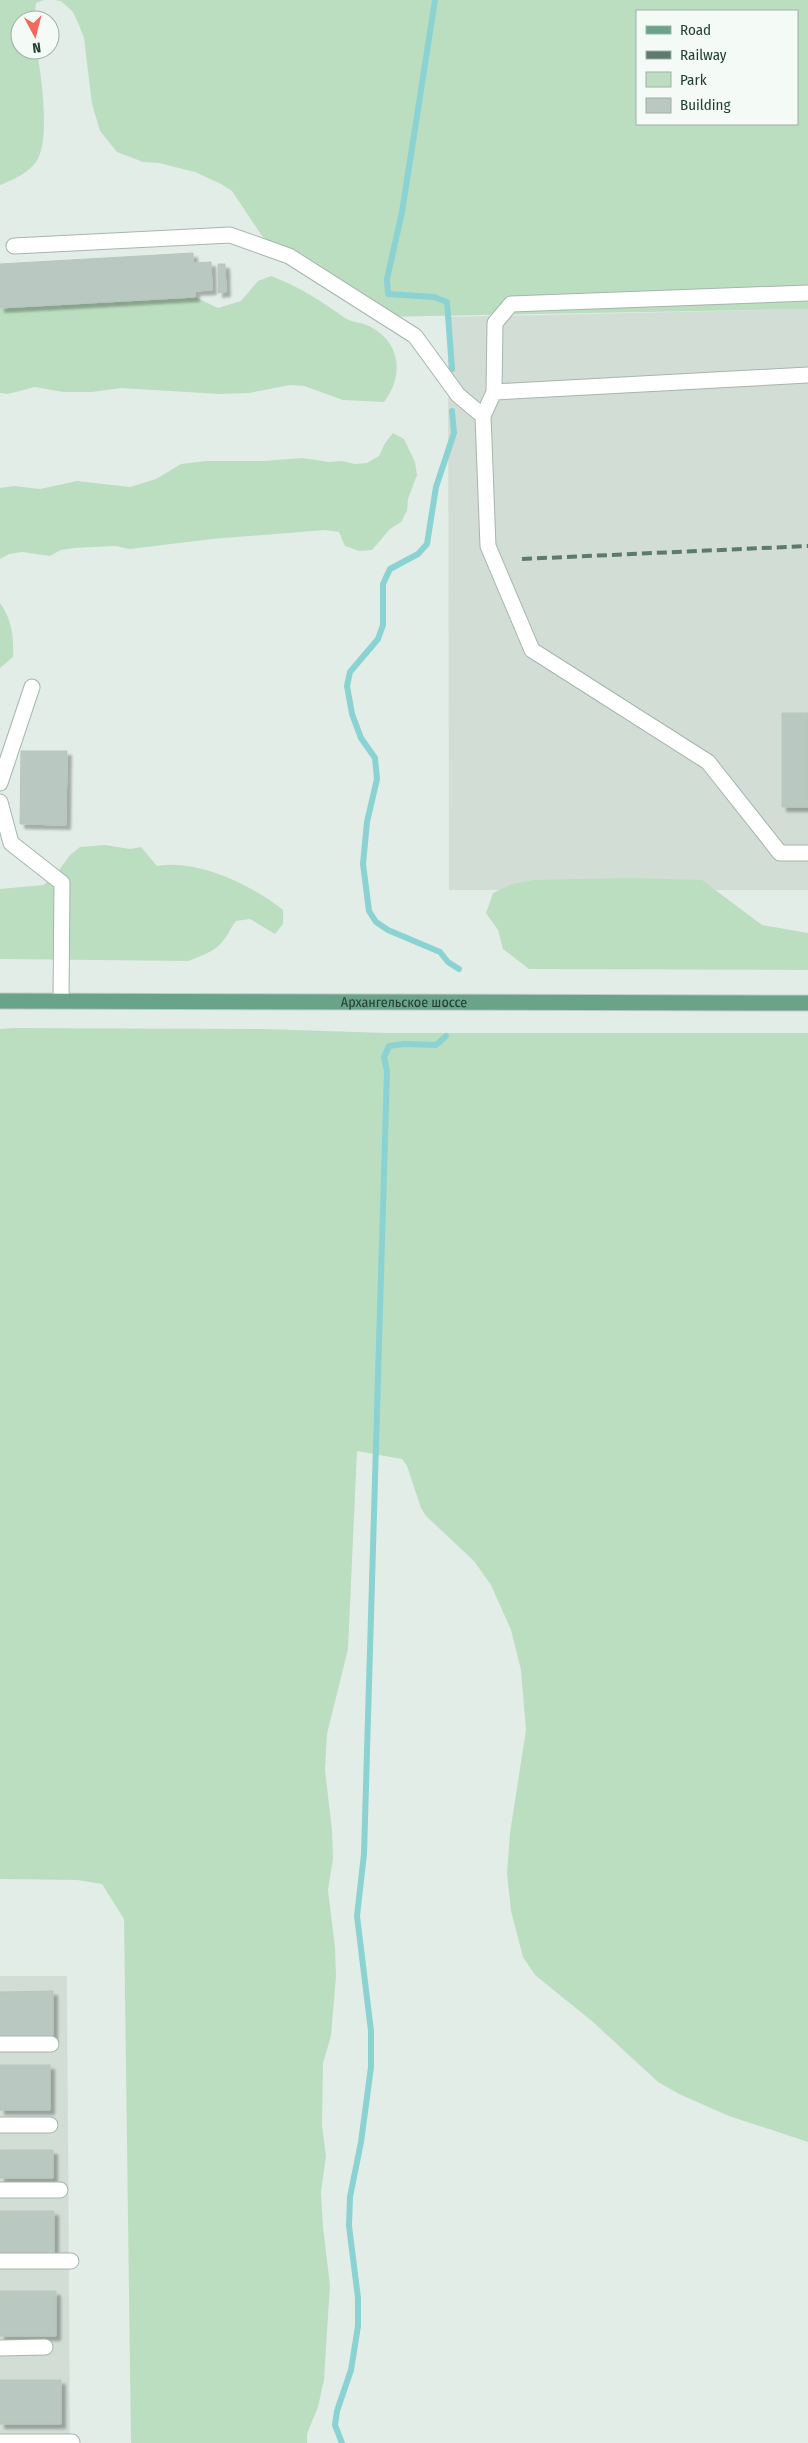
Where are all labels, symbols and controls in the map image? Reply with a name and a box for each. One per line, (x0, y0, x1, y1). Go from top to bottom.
north arrow (10, 10, 60, 60)
legend (636, 10, 798, 125)
text: Road (680, 21, 711, 39)
text: N (31, 38, 42, 56)
text: Railway (680, 46, 727, 64)
text: Park (680, 71, 707, 89)
text: Building (680, 96, 731, 114)
street label: Архангельское шоссе (341, 993, 467, 1011)

